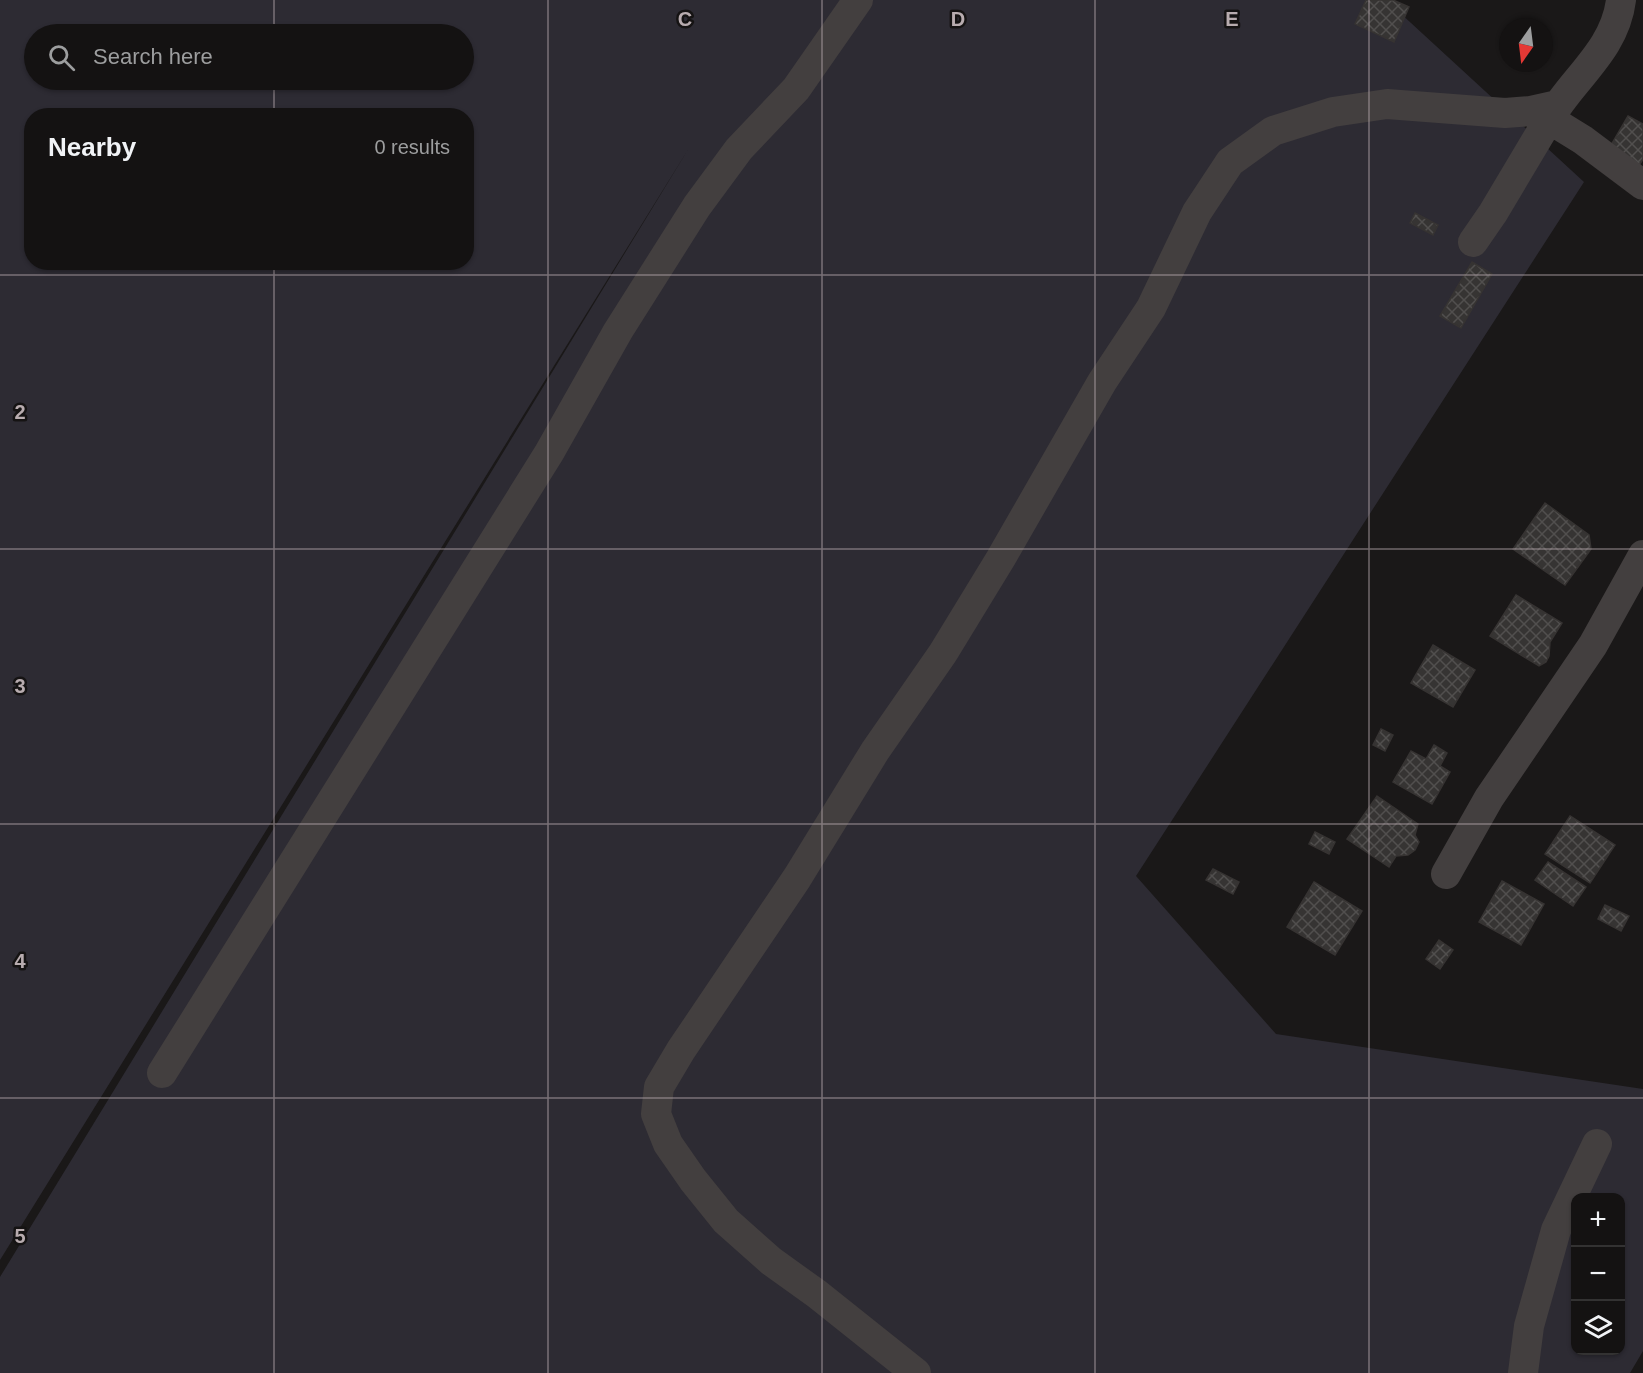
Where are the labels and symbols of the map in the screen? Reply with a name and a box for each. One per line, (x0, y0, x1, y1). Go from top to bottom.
text: C (678, 8, 692, 30)
text: D (951, 8, 965, 30)
text: E (1225, 8, 1239, 30)
north arrow (1499, 18, 1553, 72)
text: 2 (14, 401, 26, 423)
text: 3 (14, 675, 26, 697)
text: 4 (14, 950, 26, 972)
text: 5 (14, 1225, 26, 1247)

